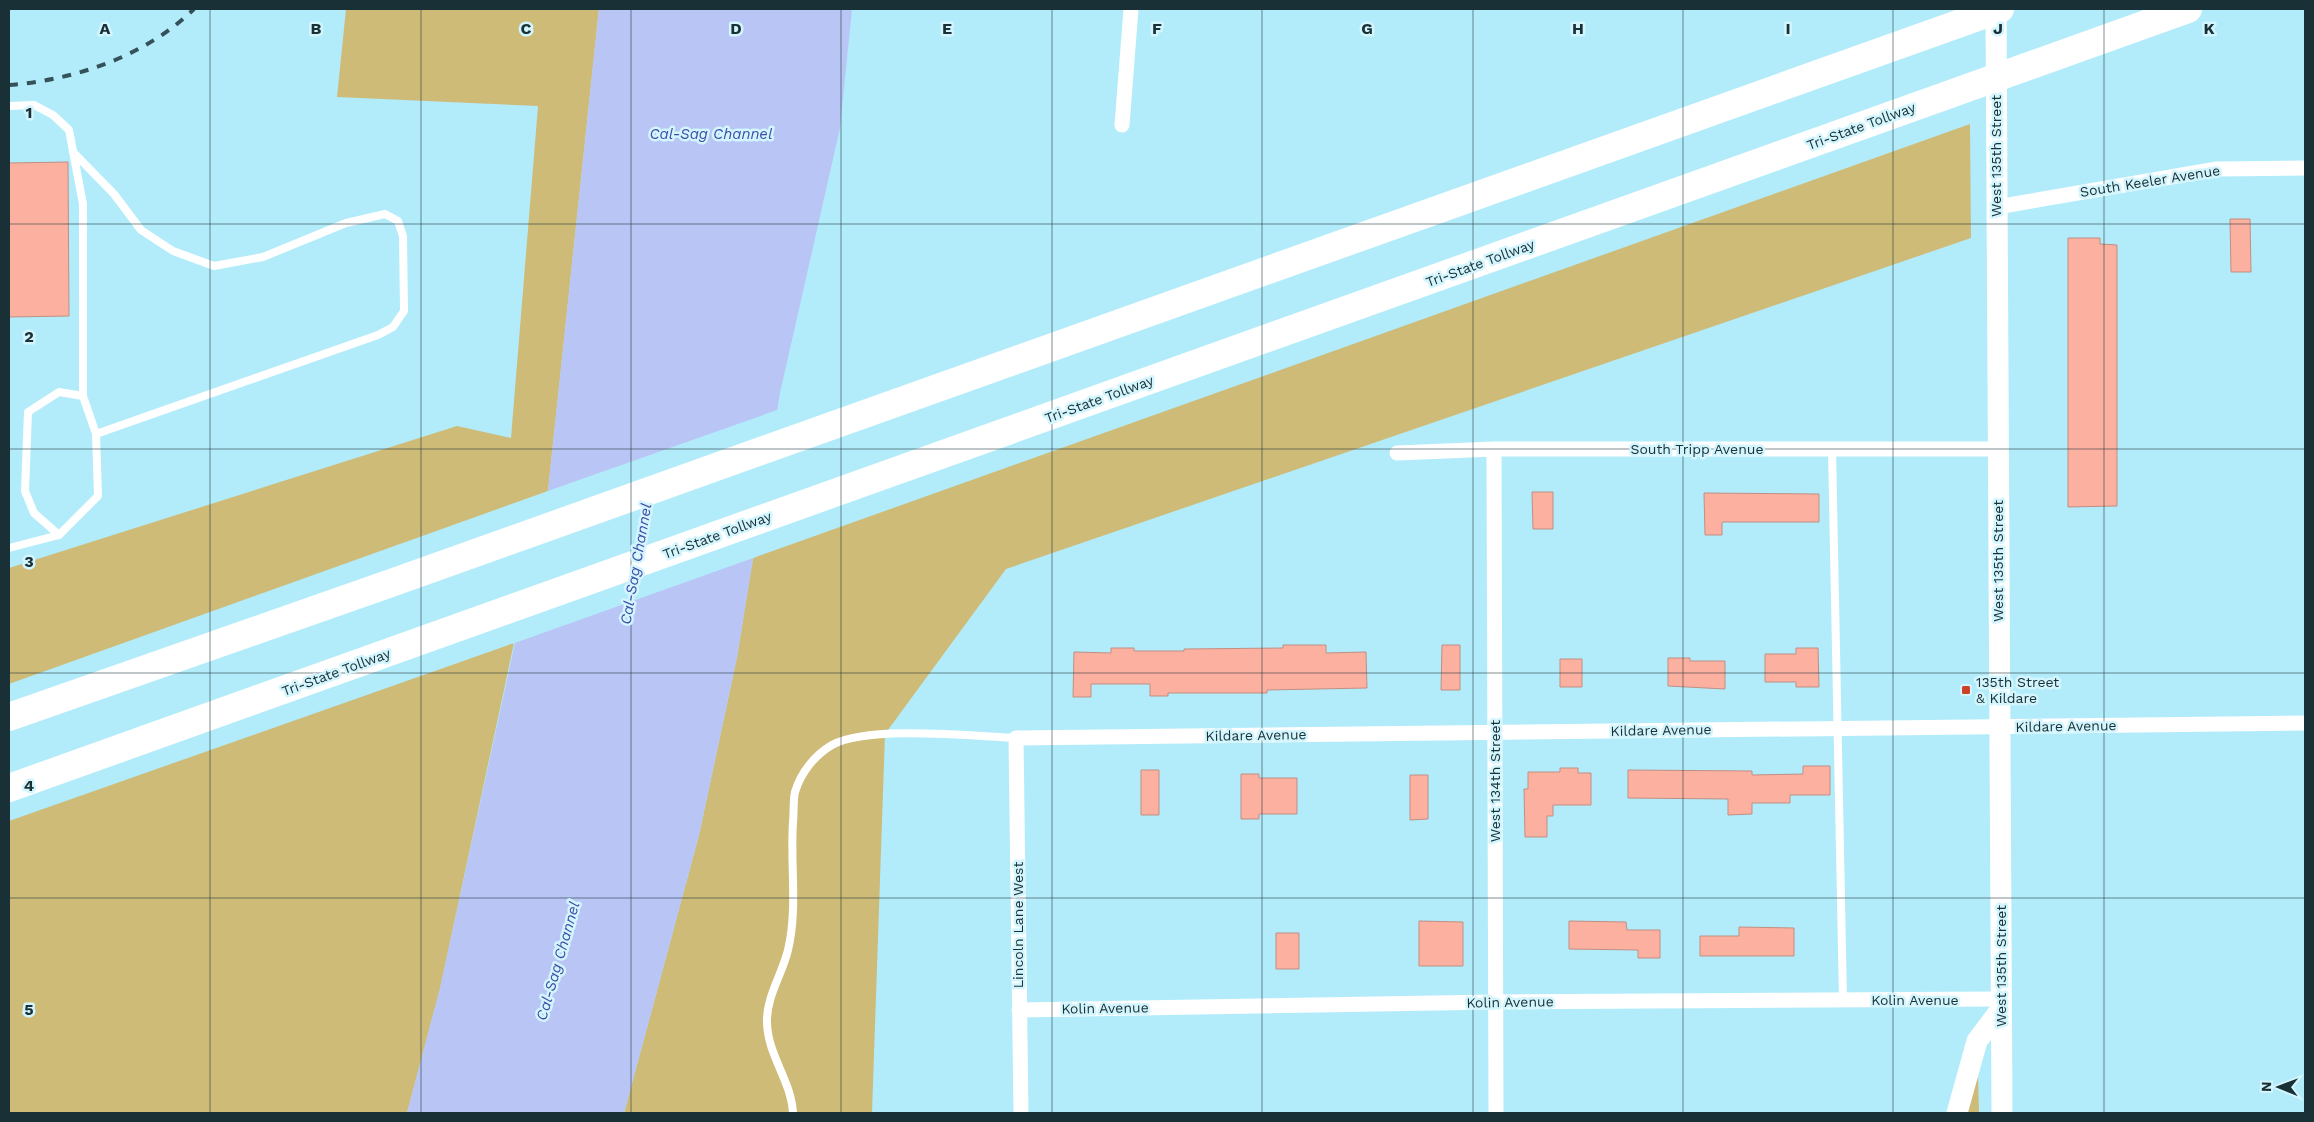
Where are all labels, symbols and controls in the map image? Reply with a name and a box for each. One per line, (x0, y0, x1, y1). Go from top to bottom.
text: A (100, 19, 111, 38)
text: B (311, 19, 322, 38)
text: C (521, 19, 532, 38)
text: D (730, 19, 742, 38)
text: E (942, 19, 952, 38)
text: F (1152, 19, 1162, 38)
text: G (1361, 19, 1373, 38)
text: H (1572, 19, 1584, 38)
text: I (1785, 19, 1791, 38)
text: J (1993, 19, 2003, 38)
text: K (2203, 19, 2215, 38)
street label: West 135th Street (1988, 95, 2004, 217)
street label: Tri-State Tollway (1804, 99, 1918, 153)
text: 1 (26, 103, 32, 122)
water label: Cal-Sag Channel (650, 125, 773, 143)
street label: South Keeler Avenue (2079, 162, 2221, 200)
street label: Tri-State Tollway (1423, 236, 1537, 290)
text: 2 (24, 327, 34, 346)
street label: Tri-State Tollway (1042, 372, 1156, 426)
street label: South Tripp Avenue (1630, 441, 1764, 457)
street label: West 135th Street (1990, 500, 2006, 622)
water label: Cal-Sag Channel (616, 501, 656, 626)
street label: Tri-State Tollway (660, 508, 774, 562)
text: 3 (24, 552, 34, 571)
street label: Tri-State Tollway (279, 645, 393, 699)
place label: 135th Street & Kildare (1976, 674, 2059, 706)
marker: 135th Street & Kildare (1960, 684, 1972, 696)
street label: Kildare Avenue (2015, 717, 2117, 735)
street label: West 134th Street (1487, 720, 1503, 842)
street label: Kildare Avenue (1610, 721, 1712, 739)
street label: Kildare Avenue (1205, 726, 1307, 744)
text: 4 (24, 776, 34, 795)
street label: Lincoln Lane West (1010, 862, 1026, 988)
water label: Cal-Sag Channel (532, 899, 584, 1023)
street label: West 135th Street (1993, 905, 2009, 1027)
street label: Kolin Avenue (1871, 992, 1959, 1008)
street label: Kolin Avenue (1466, 993, 1554, 1011)
street label: Kolin Avenue (1061, 999, 1149, 1017)
text: 5 (24, 1000, 34, 1019)
north arrow (2254, 1062, 2304, 1112)
text: N (2258, 1081, 2274, 1092)

